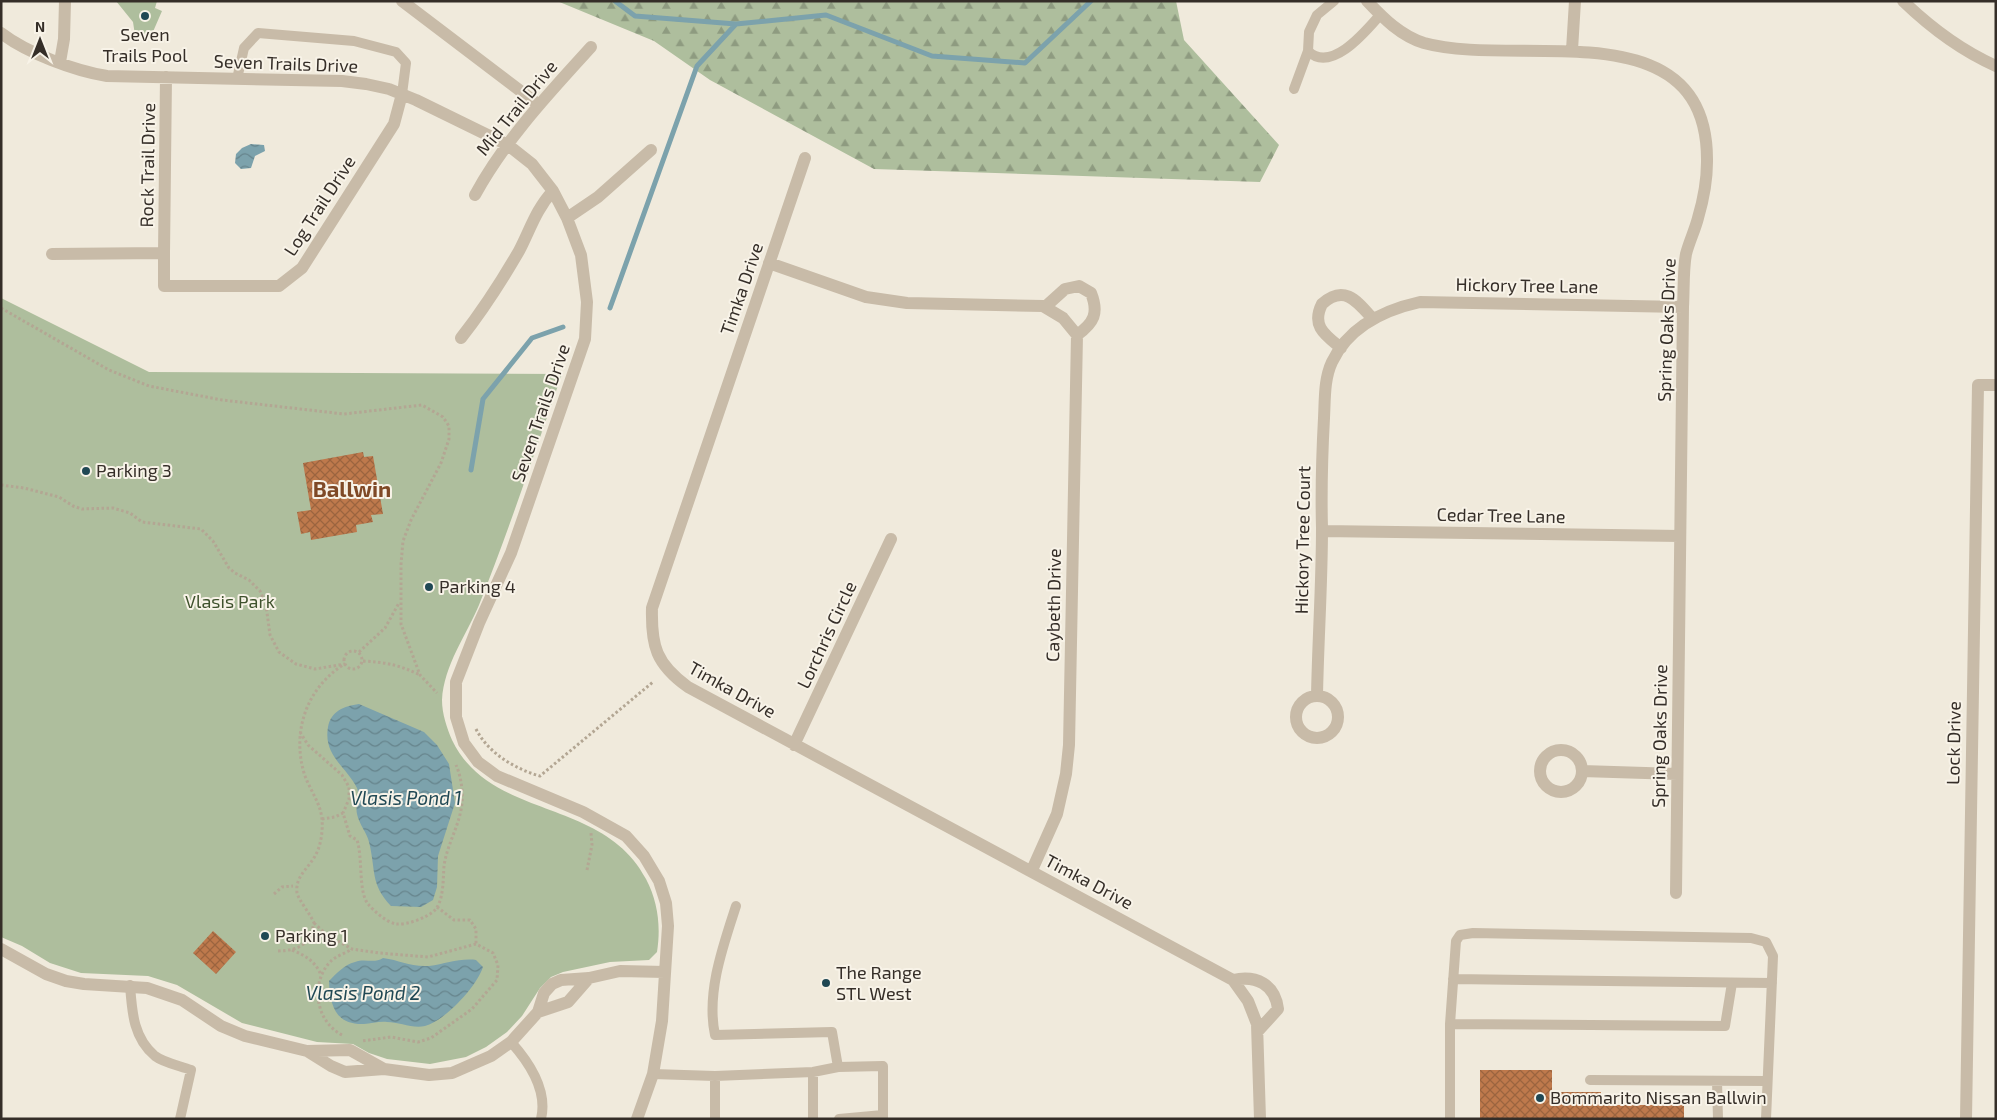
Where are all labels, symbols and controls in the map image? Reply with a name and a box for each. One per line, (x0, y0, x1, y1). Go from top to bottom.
marker: Seven Trails Pool (139, 10, 151, 22)
north arrow (15, 15, 65, 65)
text: N (35, 18, 45, 35)
place label: Seven Trails Pool (102, 23, 188, 66)
street label: Seven Trails Drive (213, 49, 359, 77)
street label: Mid Trail Drive (471, 55, 561, 159)
street label: Rock Trail Drive (135, 102, 159, 227)
street label: Log Trail Drive (279, 151, 360, 260)
street label: Timka Drive (715, 239, 767, 338)
street label: Spring Oaks Drive (1652, 258, 1680, 402)
street label: Hickory Tree Lane (1455, 273, 1599, 297)
street label: Seven Trails Drive (506, 341, 574, 485)
place label: Parking 3 (96, 459, 172, 481)
marker: Parking 3 (80, 465, 92, 477)
street label: Hickory Tree Court (1290, 466, 1314, 614)
district label: Ballwin (313, 475, 391, 501)
street label: Cedar Tree Lane (1436, 503, 1566, 527)
street label: Caybeth Drive (1041, 548, 1065, 662)
place label: Parking 4 (439, 575, 516, 597)
street label: Lorchris Circle (792, 577, 861, 692)
marker: Parking 4 (423, 581, 435, 593)
park label: Vlasis Park (185, 590, 275, 612)
street label: Timka Drive (685, 656, 780, 722)
street label: Spring Oaks Drive (1647, 664, 1671, 808)
street label: Lock Drive (1941, 701, 1965, 785)
water label: Vlasis Pond 1 (350, 786, 462, 809)
street label: Timka Drive (1042, 849, 1137, 913)
place label: Parking 1 (275, 924, 348, 946)
marker: Parking 1 (259, 930, 271, 942)
place label: The Range STL West (836, 961, 922, 1004)
marker: The Range STL West (820, 977, 832, 989)
water label: Vlasis Pond 2 (306, 981, 420, 1004)
place label: Bommarito Nissan Ballwin (1550, 1086, 1767, 1108)
marker: Bommarito Nissan Ballwin (1534, 1092, 1546, 1104)

